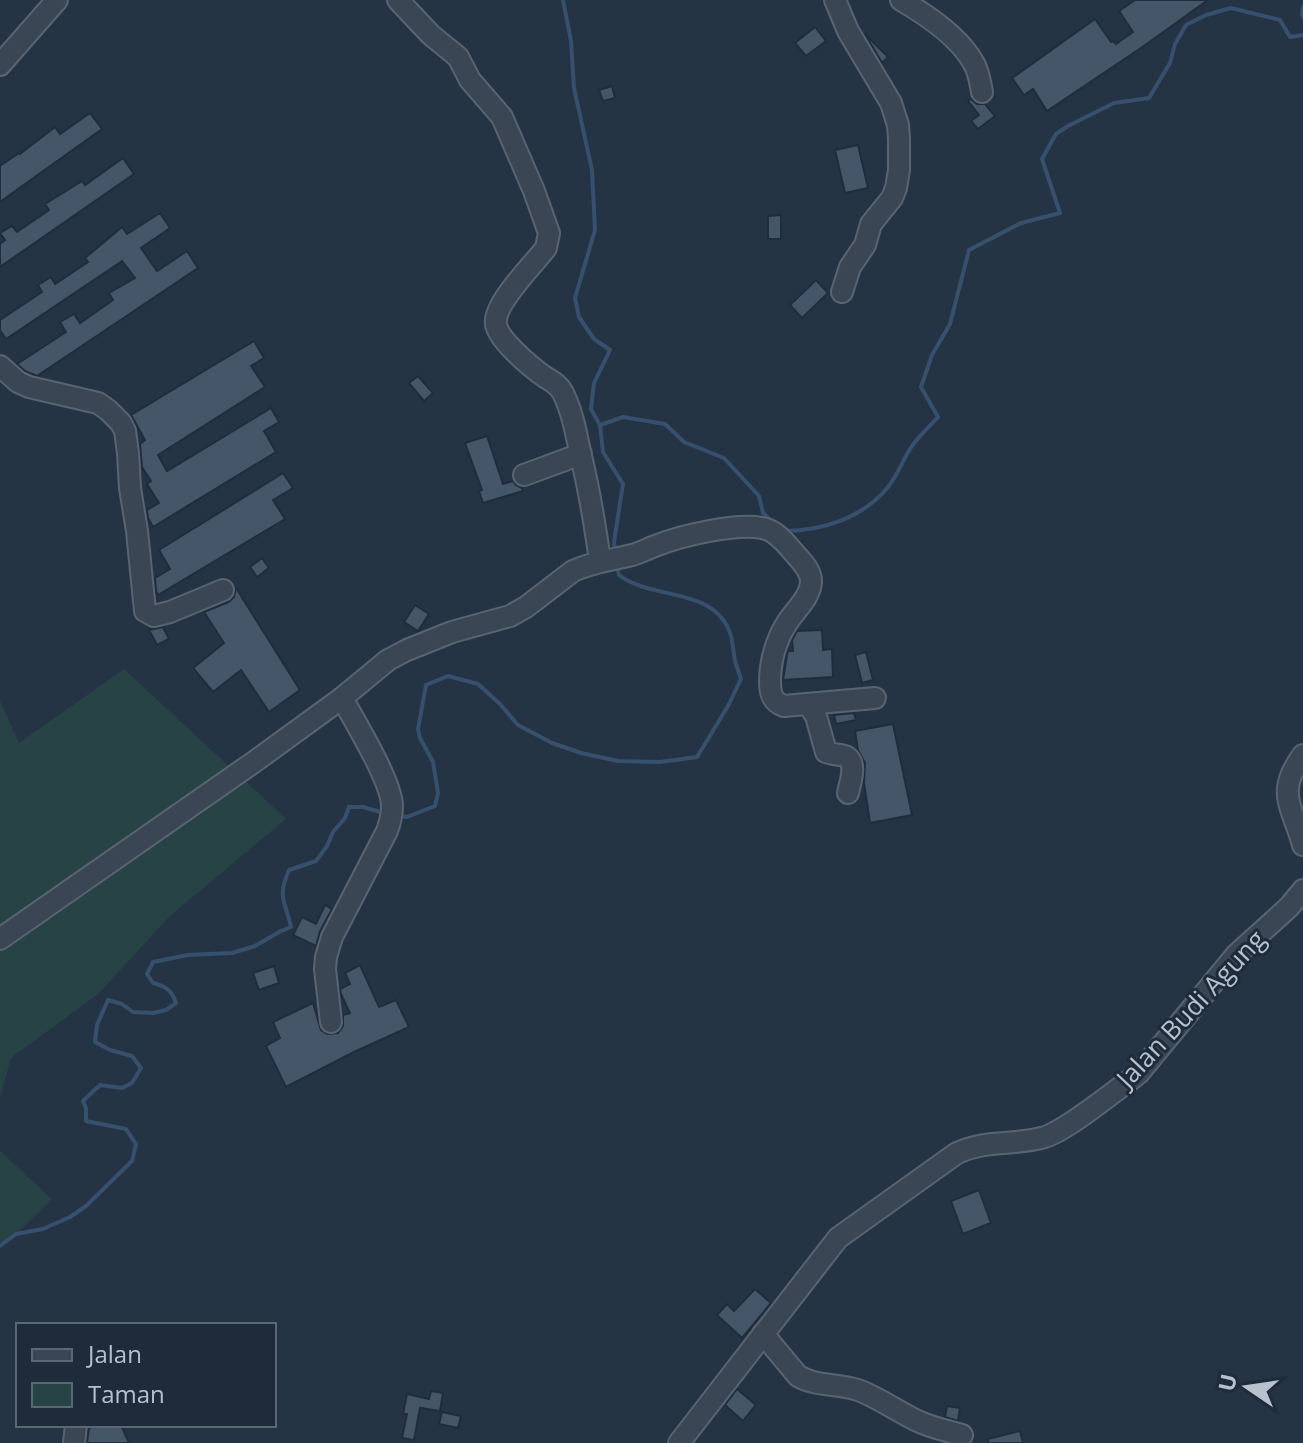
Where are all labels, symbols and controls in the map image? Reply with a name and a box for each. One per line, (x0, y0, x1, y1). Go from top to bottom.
street label: Jalan Budi Agung (1106, 922, 1273, 1097)
legend (16, 1323, 276, 1427)
text: Jalan (86, 1337, 142, 1370)
north arrow (1207, 1347, 1287, 1427)
text: U (1210, 1371, 1243, 1394)
text: Taman (88, 1377, 165, 1410)

